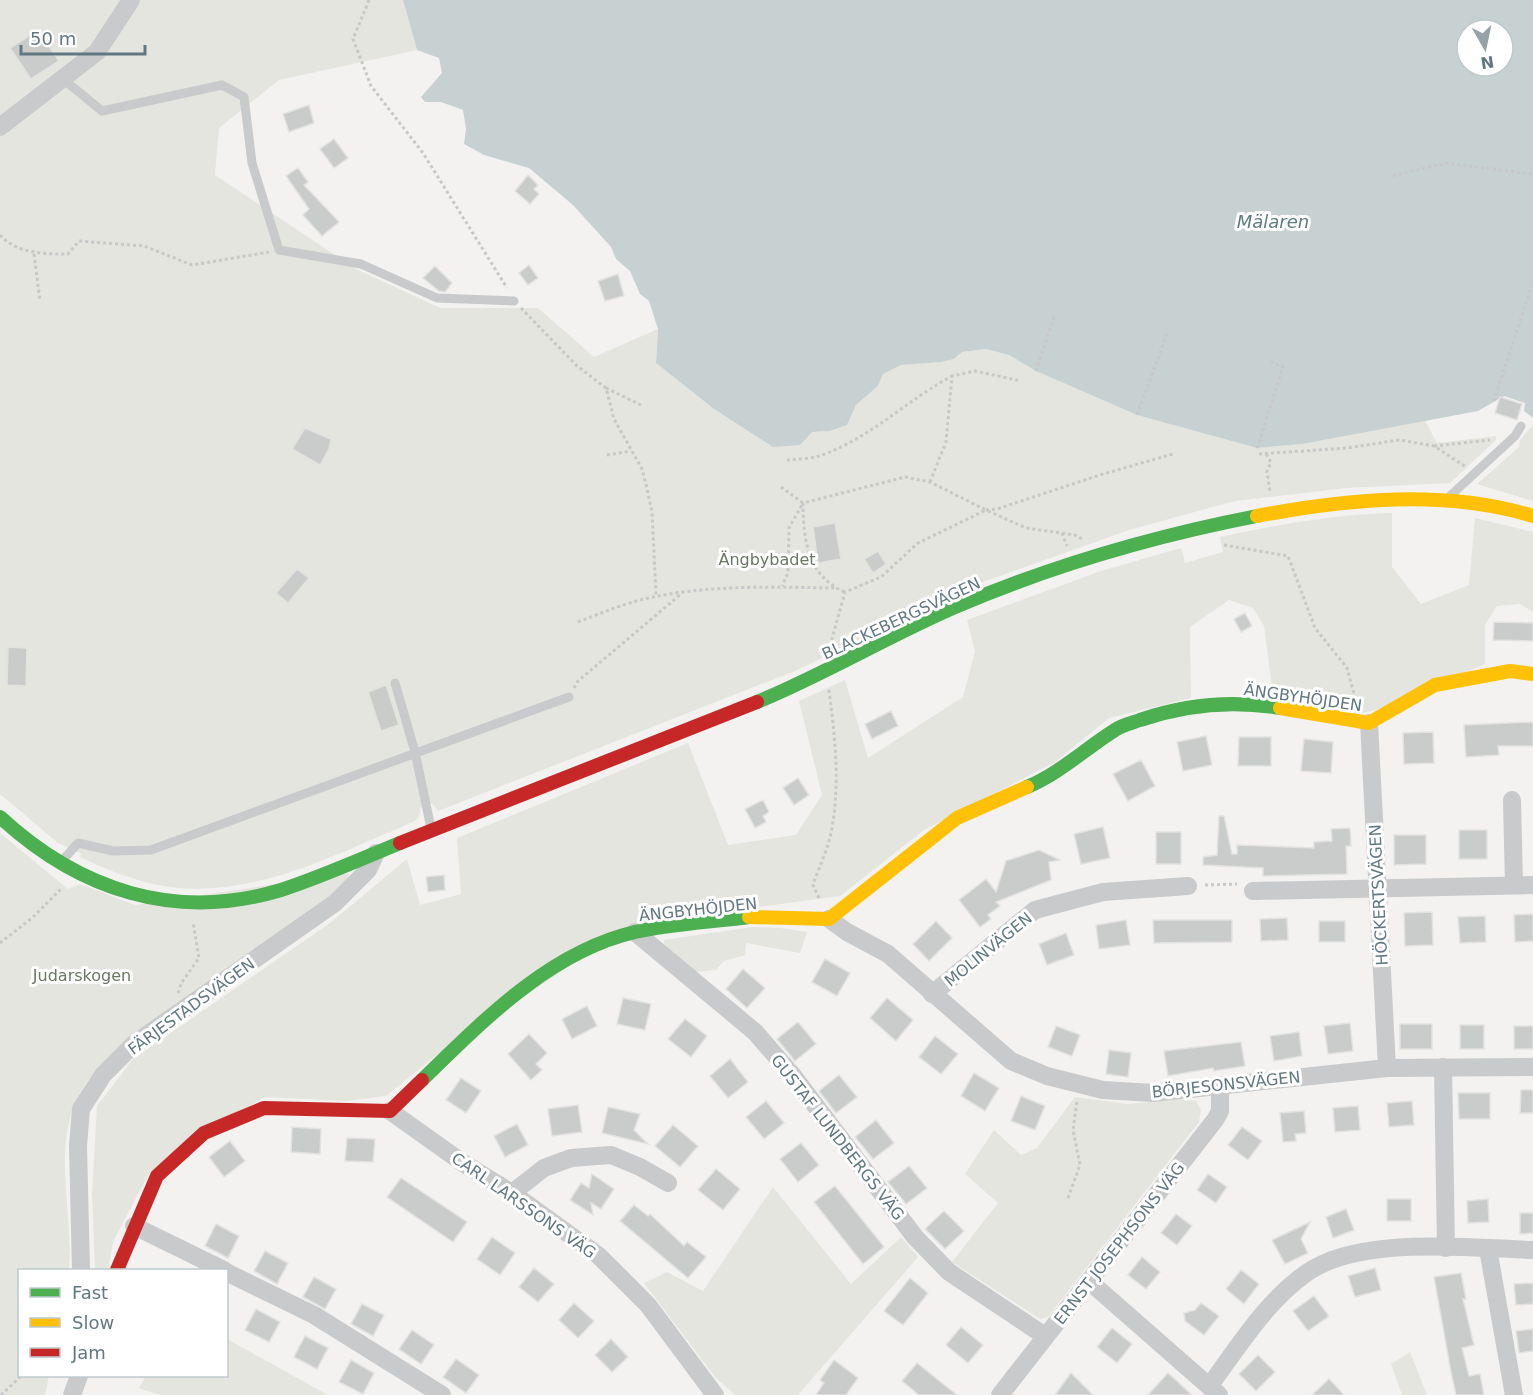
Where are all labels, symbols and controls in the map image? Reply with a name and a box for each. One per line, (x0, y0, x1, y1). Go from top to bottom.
scale bar (21, 18, 146, 56)
north arrow (1455, 18, 1515, 78)
text: 50 m (30, 28, 76, 49)
text: N (1479, 52, 1495, 73)
water label: Mälaren (1237, 211, 1309, 232)
park label: Ängbybadet (718, 550, 816, 569)
street label: BLACKEBERGSVÄGEN (819, 573, 983, 664)
street label: ÄNGBYHÖJDEN (1243, 680, 1363, 715)
street label: HÖCKERTSVÄGEN (1365, 824, 1392, 966)
street label: ÄNGBYHÖJDEN (638, 894, 758, 925)
street label: MOLINVÄGEN (941, 908, 1036, 990)
street label: FÄRJESTADSVÄGEN (124, 954, 258, 1059)
park label: Judarskogen (32, 966, 131, 985)
street label: GUSTAF LUNDBERGS VÄG (767, 1051, 908, 1224)
street label: BÖRJESONSVÄGEN (1151, 1067, 1301, 1102)
street label: CARL LARSSONS VÄG (448, 1148, 599, 1262)
street label: ERNST JOSEPHSONS VÄG (1050, 1158, 1189, 1328)
legend (18, 1269, 228, 1377)
text: Fast (72, 1282, 108, 1303)
text: Slow (72, 1312, 114, 1333)
text: Jam (71, 1342, 106, 1363)

